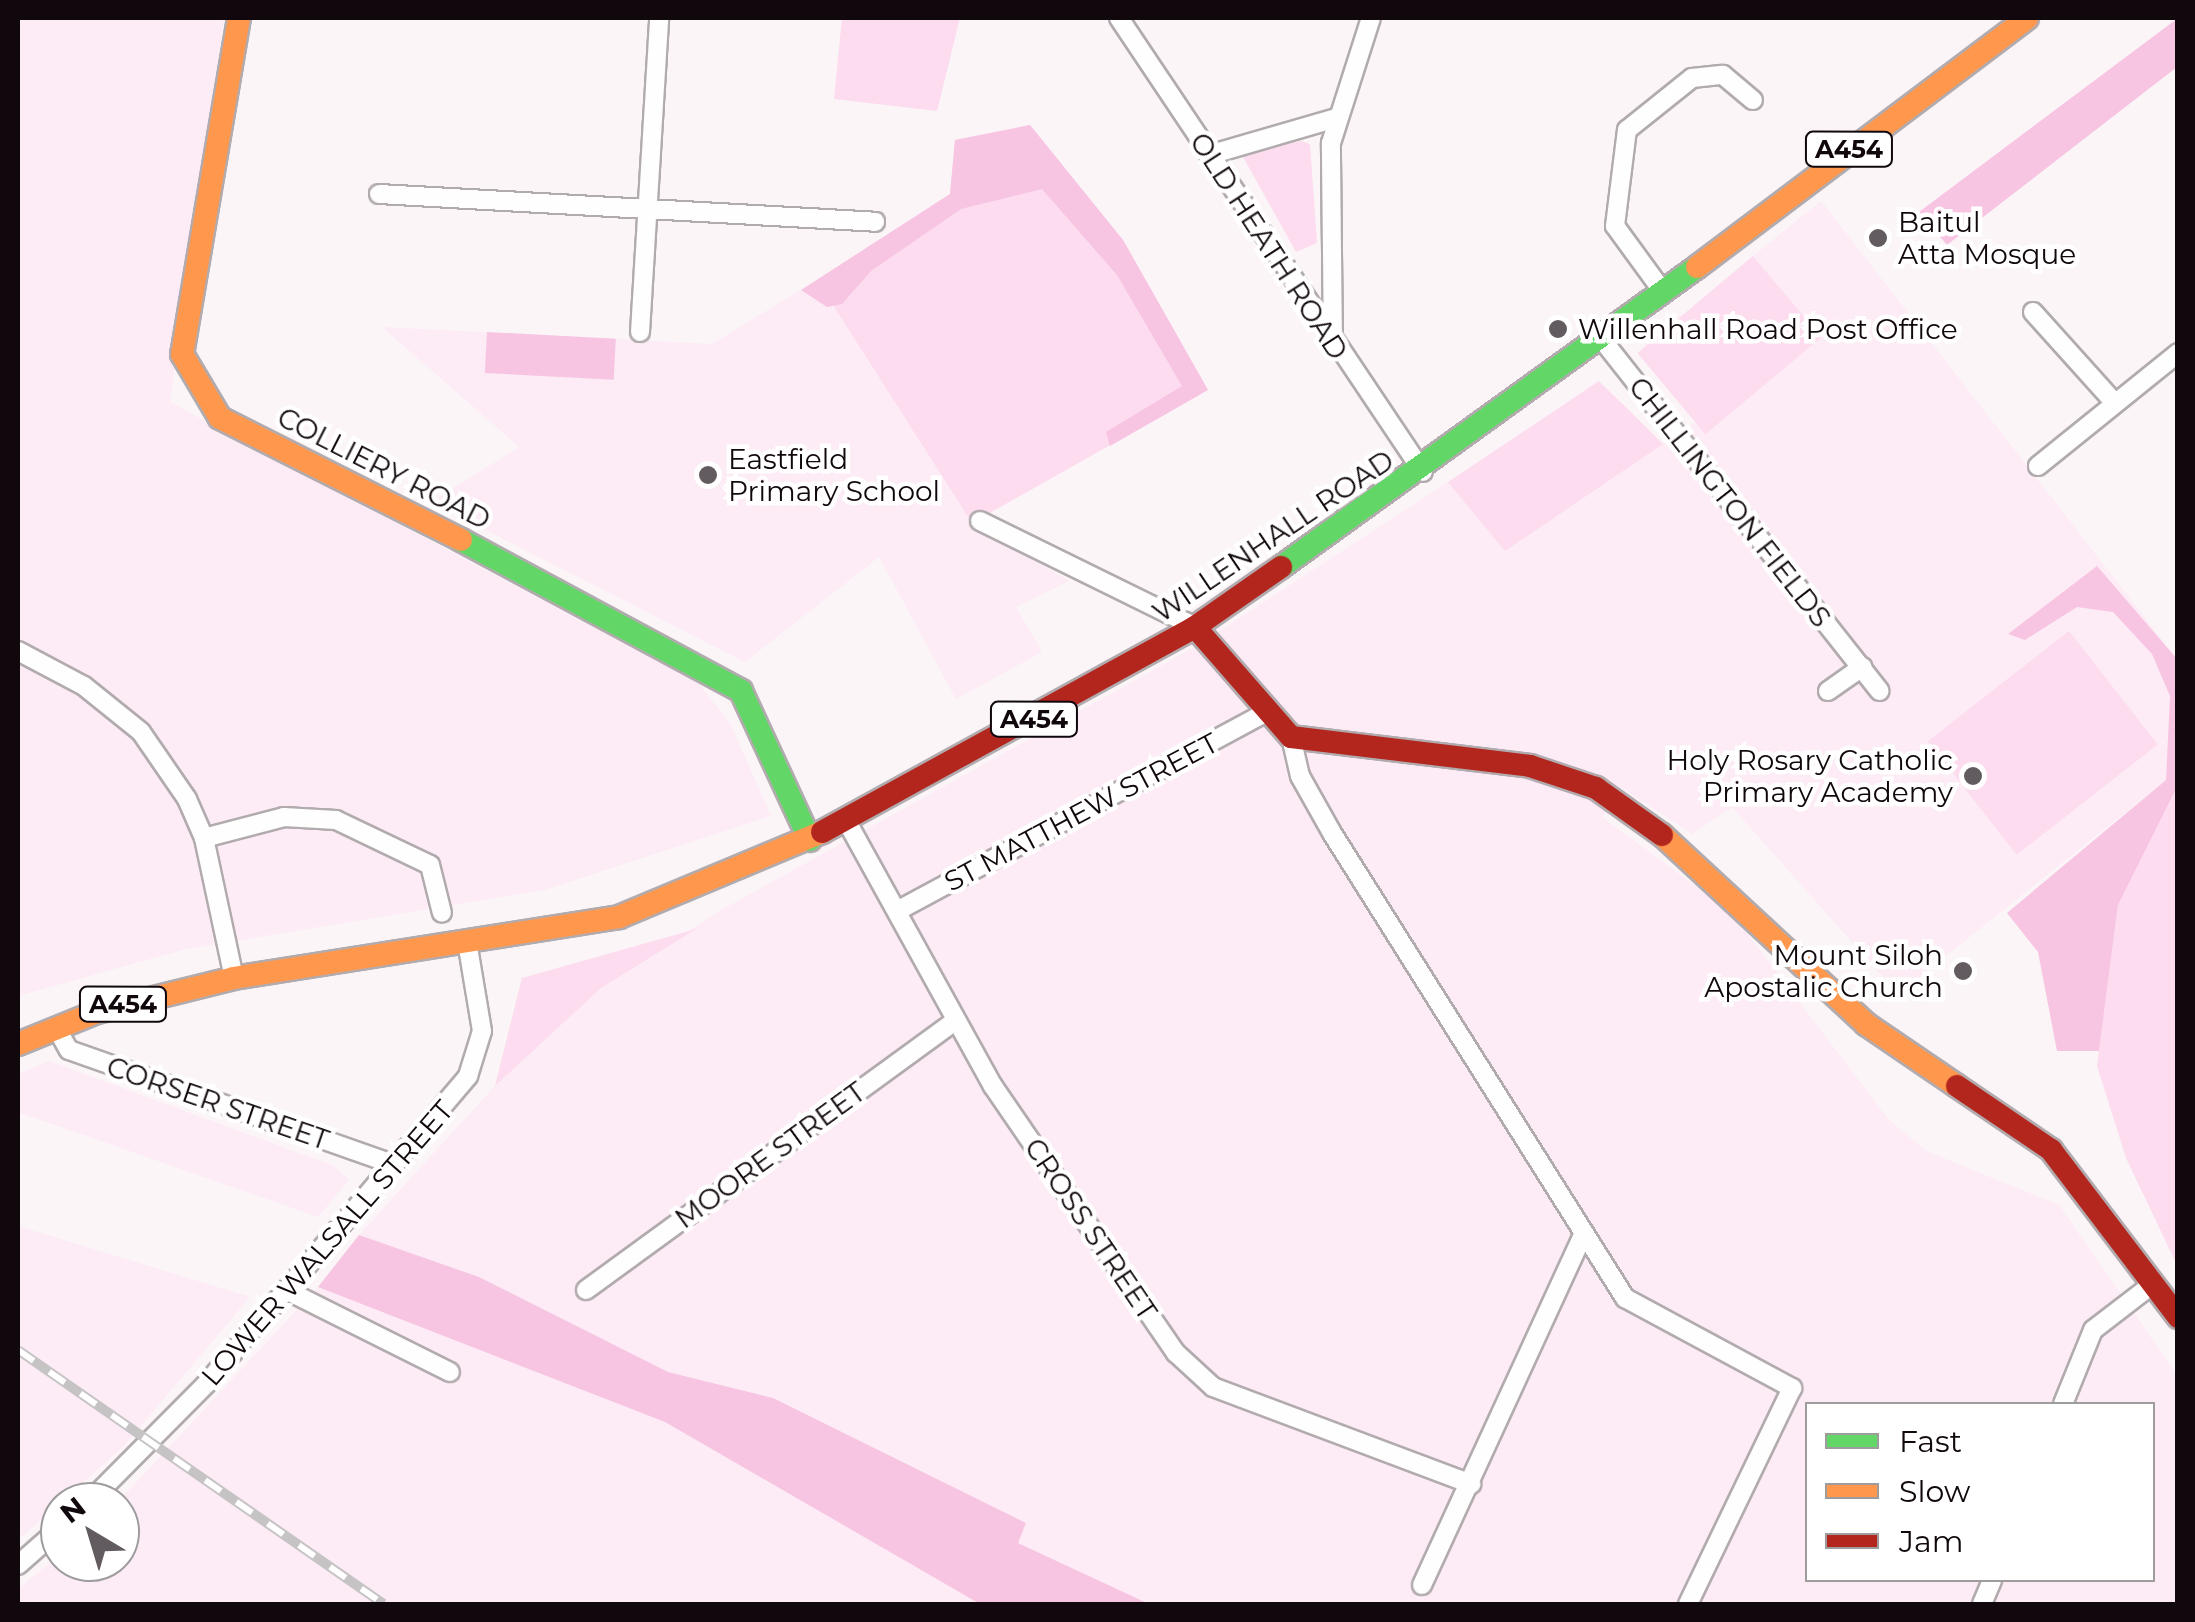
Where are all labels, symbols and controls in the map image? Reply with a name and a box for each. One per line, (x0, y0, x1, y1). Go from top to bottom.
street label: OLD HEATH ROAD (1183, 126, 1355, 366)
road number: A454 (1804, 129, 1894, 169)
place label: Baitul Atta Mosque (1898, 205, 2076, 271)
marker: Baitul Atta Mosque (1867, 227, 1889, 249)
place label: Willenhall Road Post Office (1578, 312, 1958, 346)
marker: Willenhall Road Post Office (1547, 318, 1569, 340)
street label: CHILLINGTON FIELDS (1622, 370, 1838, 634)
street label: COLLIERY ROAD (272, 400, 496, 536)
place label: Eastfield Primary School (728, 442, 940, 508)
street label: WILLENHALL ROAD (1146, 443, 1400, 629)
marker: Eastfield Primary School (697, 464, 719, 486)
road number: A454 (989, 699, 1079, 739)
street label: ST MATTHEW STREET (938, 726, 1224, 898)
place label: Holy Rosary Catholic Primary Academy (1666, 743, 1953, 809)
marker: Holy Rosary Catholic Primary Academy (1962, 765, 1984, 787)
place label: Mount Siloh Apostalic Church (1704, 938, 1943, 1004)
marker: Mount Siloh Apostalic Church (1952, 960, 1974, 982)
road number: A454 (78, 984, 168, 1024)
street label: CORSER STREET (102, 1049, 334, 1157)
street label: MOORE STREET (668, 1075, 872, 1235)
street label: LOWER WALSALL STREET (194, 1094, 460, 1392)
street label: CROSS STREET (1018, 1132, 1164, 1326)
legend (1805, 1402, 2155, 1582)
text: Fast (1899, 1423, 1962, 1460)
text: Slow (1899, 1473, 1970, 1510)
north arrow (40, 1482, 140, 1582)
text: N (53, 1490, 92, 1530)
text: Jam (1899, 1523, 1964, 1560)

